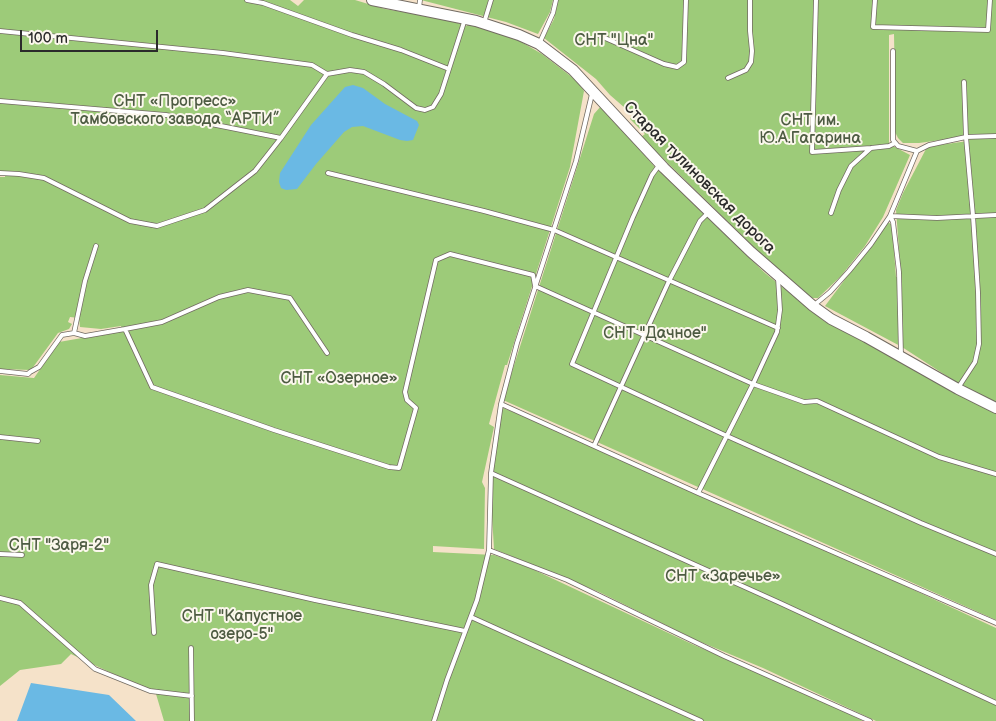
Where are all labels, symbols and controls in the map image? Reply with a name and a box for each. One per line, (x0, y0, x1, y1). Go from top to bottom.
scale bar (22, 20, 160, 52)
text: 100 m (28, 29, 68, 48)
park label: СНТ "Цна" (574, 31, 654, 51)
park label: СНТ «Прогресс» Тамбовского завода “АРТИ” (70, 92, 280, 130)
street label: Старая тулиновская дорога (619, 98, 779, 258)
park label: СНТ им. Ю.А.Гагарина (759, 111, 861, 149)
park label: СНТ "Дачное" (603, 324, 707, 344)
park label: СНТ «Озерное» (280, 369, 398, 389)
park label: СНТ "Заря-2" (9, 536, 109, 556)
park label: СНТ «Заречье» (665, 567, 781, 587)
park label: СНТ "Капустное озеро-5" (182, 607, 302, 645)

